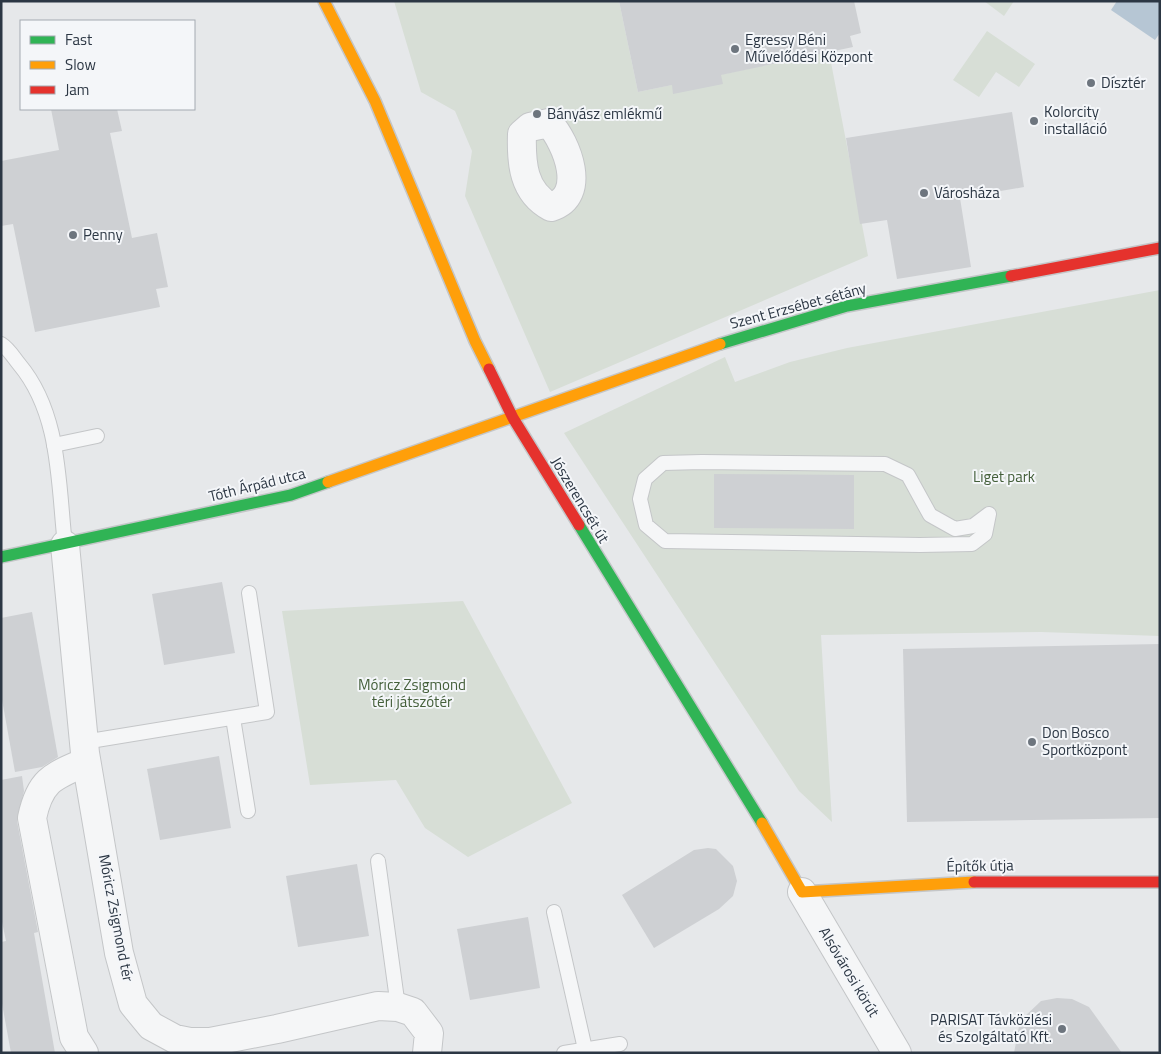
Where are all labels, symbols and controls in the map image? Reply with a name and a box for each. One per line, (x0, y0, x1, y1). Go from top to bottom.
legend (20, 20, 195, 110)
text: Fast (65, 28, 93, 51)
place label: Egressy Béni Művelődési Központ (745, 28, 874, 68)
marker: Egressy Béni Művelődési Központ (729, 43, 741, 55)
text: Slow (65, 53, 96, 76)
place label: Dísztér (1101, 71, 1146, 94)
marker: Dísztér (1085, 77, 1097, 89)
text: Jam (65, 78, 89, 101)
place label: Kolorcity installáció (1044, 100, 1107, 140)
place label: Bányász emlékmű (547, 102, 662, 125)
marker: Bányász emlékmű (531, 108, 543, 120)
marker: Kolorcity installáció (1028, 115, 1040, 127)
place label: Városháza (934, 181, 1000, 204)
marker: Városháza (918, 187, 930, 199)
place label: Penny (83, 223, 123, 246)
marker: Penny (67, 229, 79, 241)
street label: Szent Erzsébet sétány (727, 276, 869, 335)
street label: Jószerencsét út (546, 452, 616, 548)
street label: Tóth Árpád utca (206, 461, 308, 508)
park label: Liget park (973, 465, 1035, 488)
park label: Móricz Zsigmond téri játszótér (358, 673, 466, 713)
place label: Don Bosco Sportközpont (1042, 721, 1128, 761)
marker: Don Bosco Sportközpont (1026, 736, 1038, 748)
street label: Móricz Zsigmond tér (93, 852, 140, 984)
street label: Építők útja (946, 853, 1014, 878)
street label: Alsóvárosi körút (813, 922, 886, 1022)
place label: PARISAT Távközlési és Szolgáltató Kft. (930, 1008, 1052, 1048)
marker: PARISAT Távközlési és Szolgáltató Kft. (1056, 1023, 1068, 1035)

